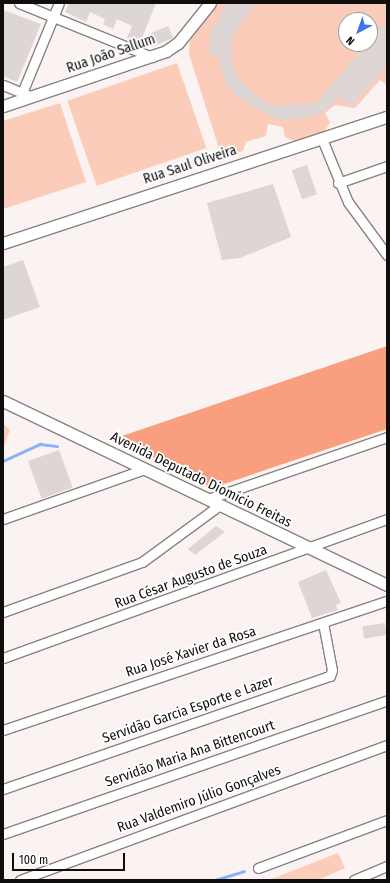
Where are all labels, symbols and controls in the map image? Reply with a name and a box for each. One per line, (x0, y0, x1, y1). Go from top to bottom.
north arrow (338, 12, 378, 52)
street label: Rua João Sallum (64, 31, 158, 77)
text: N (344, 34, 357, 48)
street label: Rua Saul Oliveira (141, 142, 239, 188)
street label: Avenida Deputado Diomício Freitas (108, 429, 294, 531)
street label: Rua César Augusto de Souza (113, 542, 269, 612)
street label: Rua José Xavier da Rosa (124, 623, 258, 681)
street label: Servidão Garcia Esporte e Lazer (100, 673, 276, 747)
street label: Servidão Maria Ana Bittencourt (103, 717, 277, 791)
street label: Rua Valdemiro Júlio Gonçalves (115, 762, 283, 836)
scale bar (14, 845, 127, 871)
text: 100 m (19, 853, 48, 867)

